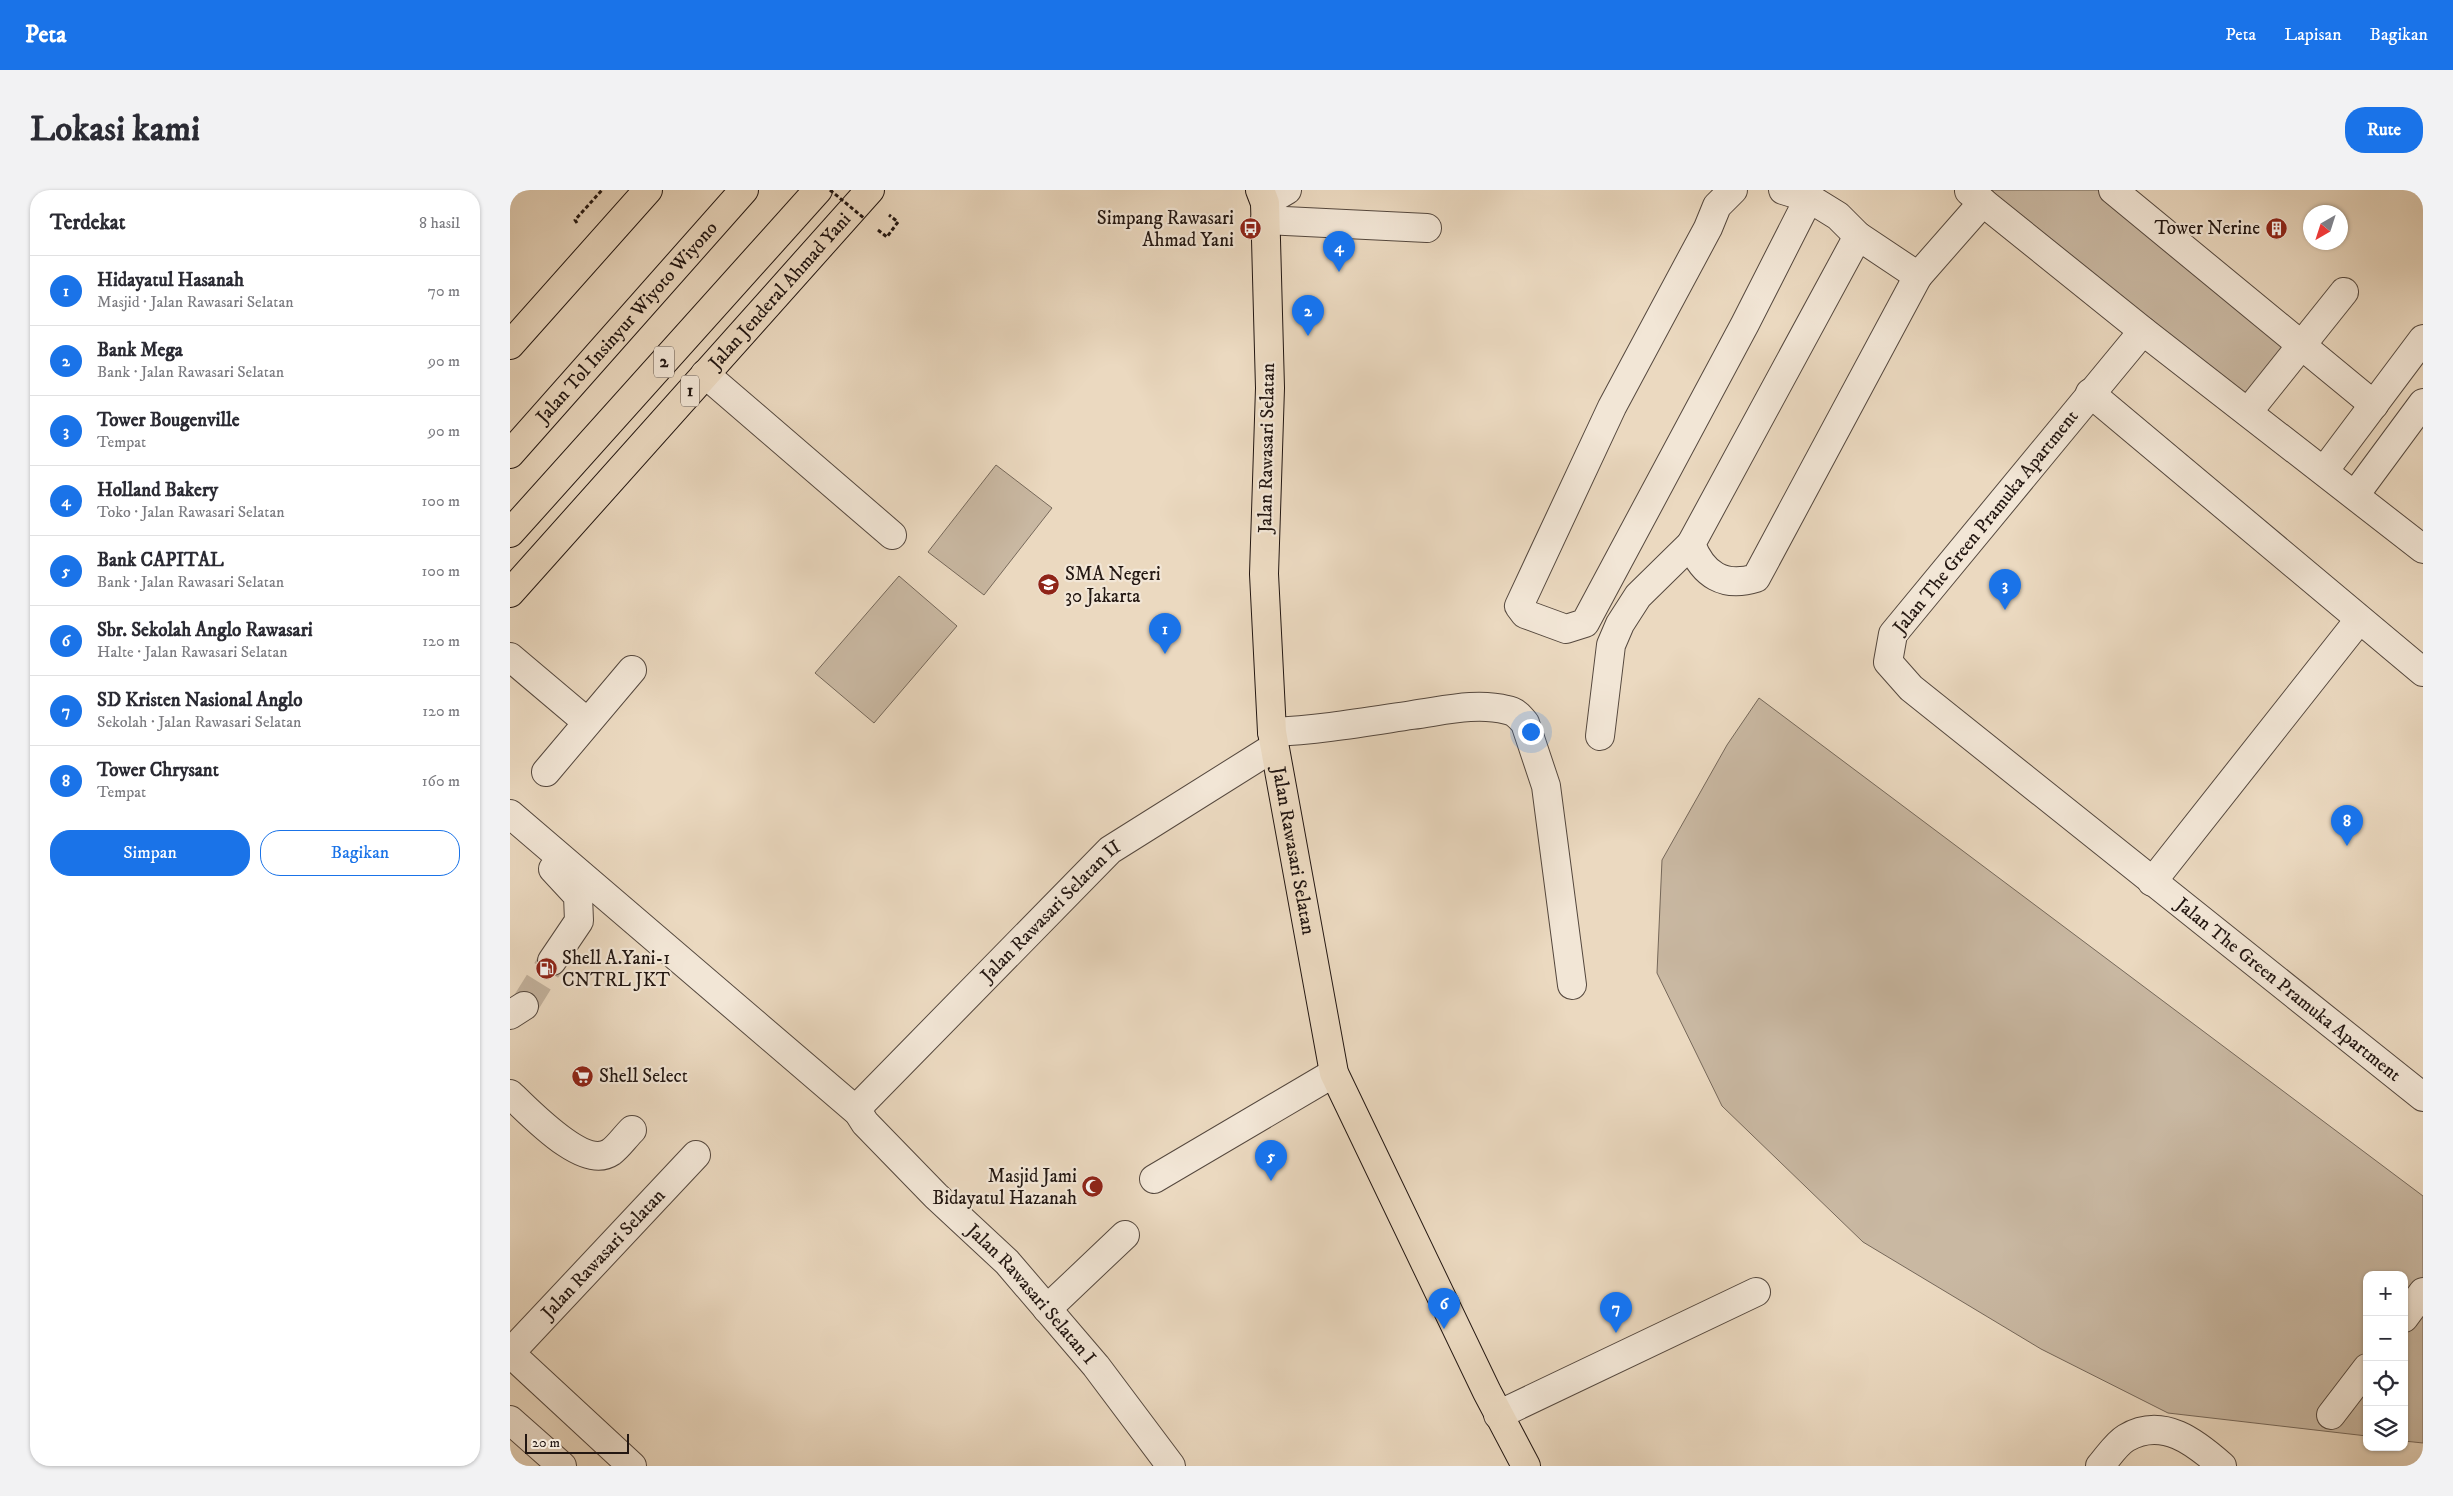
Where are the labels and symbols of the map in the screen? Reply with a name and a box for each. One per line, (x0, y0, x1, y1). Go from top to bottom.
north arrow (2303, 205, 2348, 250)
place label: Simpang Rawasari Ahmad Yani (1097, 207, 1234, 252)
street label: Jalan Jenderal Ahmad Yani (703, 208, 856, 375)
building icon: Tower Nerine (2264, 216, 2288, 240)
street label: Jalan Tol Insinyur Wiyoto Wiyono (530, 217, 722, 430)
bus stop icon: Simpang Rawasari Ahmad Yani (1238, 217, 1262, 241)
place label: Tower Nerine (2154, 217, 2260, 240)
pin: 4 (1323, 231, 1355, 272)
pin: 2 (1292, 295, 1324, 336)
road number: 2 (654, 346, 674, 378)
street label: Jalan Rawasari Selatan (1254, 363, 1280, 535)
road number: 1 (681, 376, 699, 407)
street label: Jalan The Green Pramuka Apartment (1887, 405, 2083, 640)
place label: SMA Negeri 30 Jakarta (1065, 563, 1161, 608)
pin: 3 (1989, 569, 2021, 610)
school or university icon: SMA Negeri 30 Jakarta (1037, 573, 1061, 597)
pin: 1 (1149, 613, 1181, 654)
your location (1518, 719, 1544, 745)
street label: Jalan Rawasari Selatan (1267, 763, 1320, 937)
pin: 8 (2331, 805, 2363, 846)
street label: Jalan Rawasari Selatan II (974, 835, 1125, 988)
street label: Jalan The Green Pramuka Apartment (2170, 891, 2406, 1086)
place label: Shell A.Yani-1 CNTRL JKT (562, 947, 671, 992)
fuel station icon: Shell A.Yani-1 CNTRL JKT (534, 957, 558, 981)
supermarket icon: Shell Select (571, 1064, 595, 1088)
place label: Shell Select (599, 1065, 688, 1088)
pin: 5 (1255, 1140, 1287, 1181)
place label: Masjid Jami Bidayatul Hazanah (932, 1165, 1077, 1210)
mosque icon: Masjid Jami Bidayatul Hazanah (1081, 1175, 1105, 1199)
street label: Jalan Rawasari Selatan (535, 1184, 670, 1325)
street label: Jalan Rawasari Selatan I (960, 1217, 1101, 1369)
pin: 6 (1428, 1288, 1460, 1329)
pin: 7 (1600, 1292, 1632, 1333)
scale bar (525, 1431, 629, 1454)

